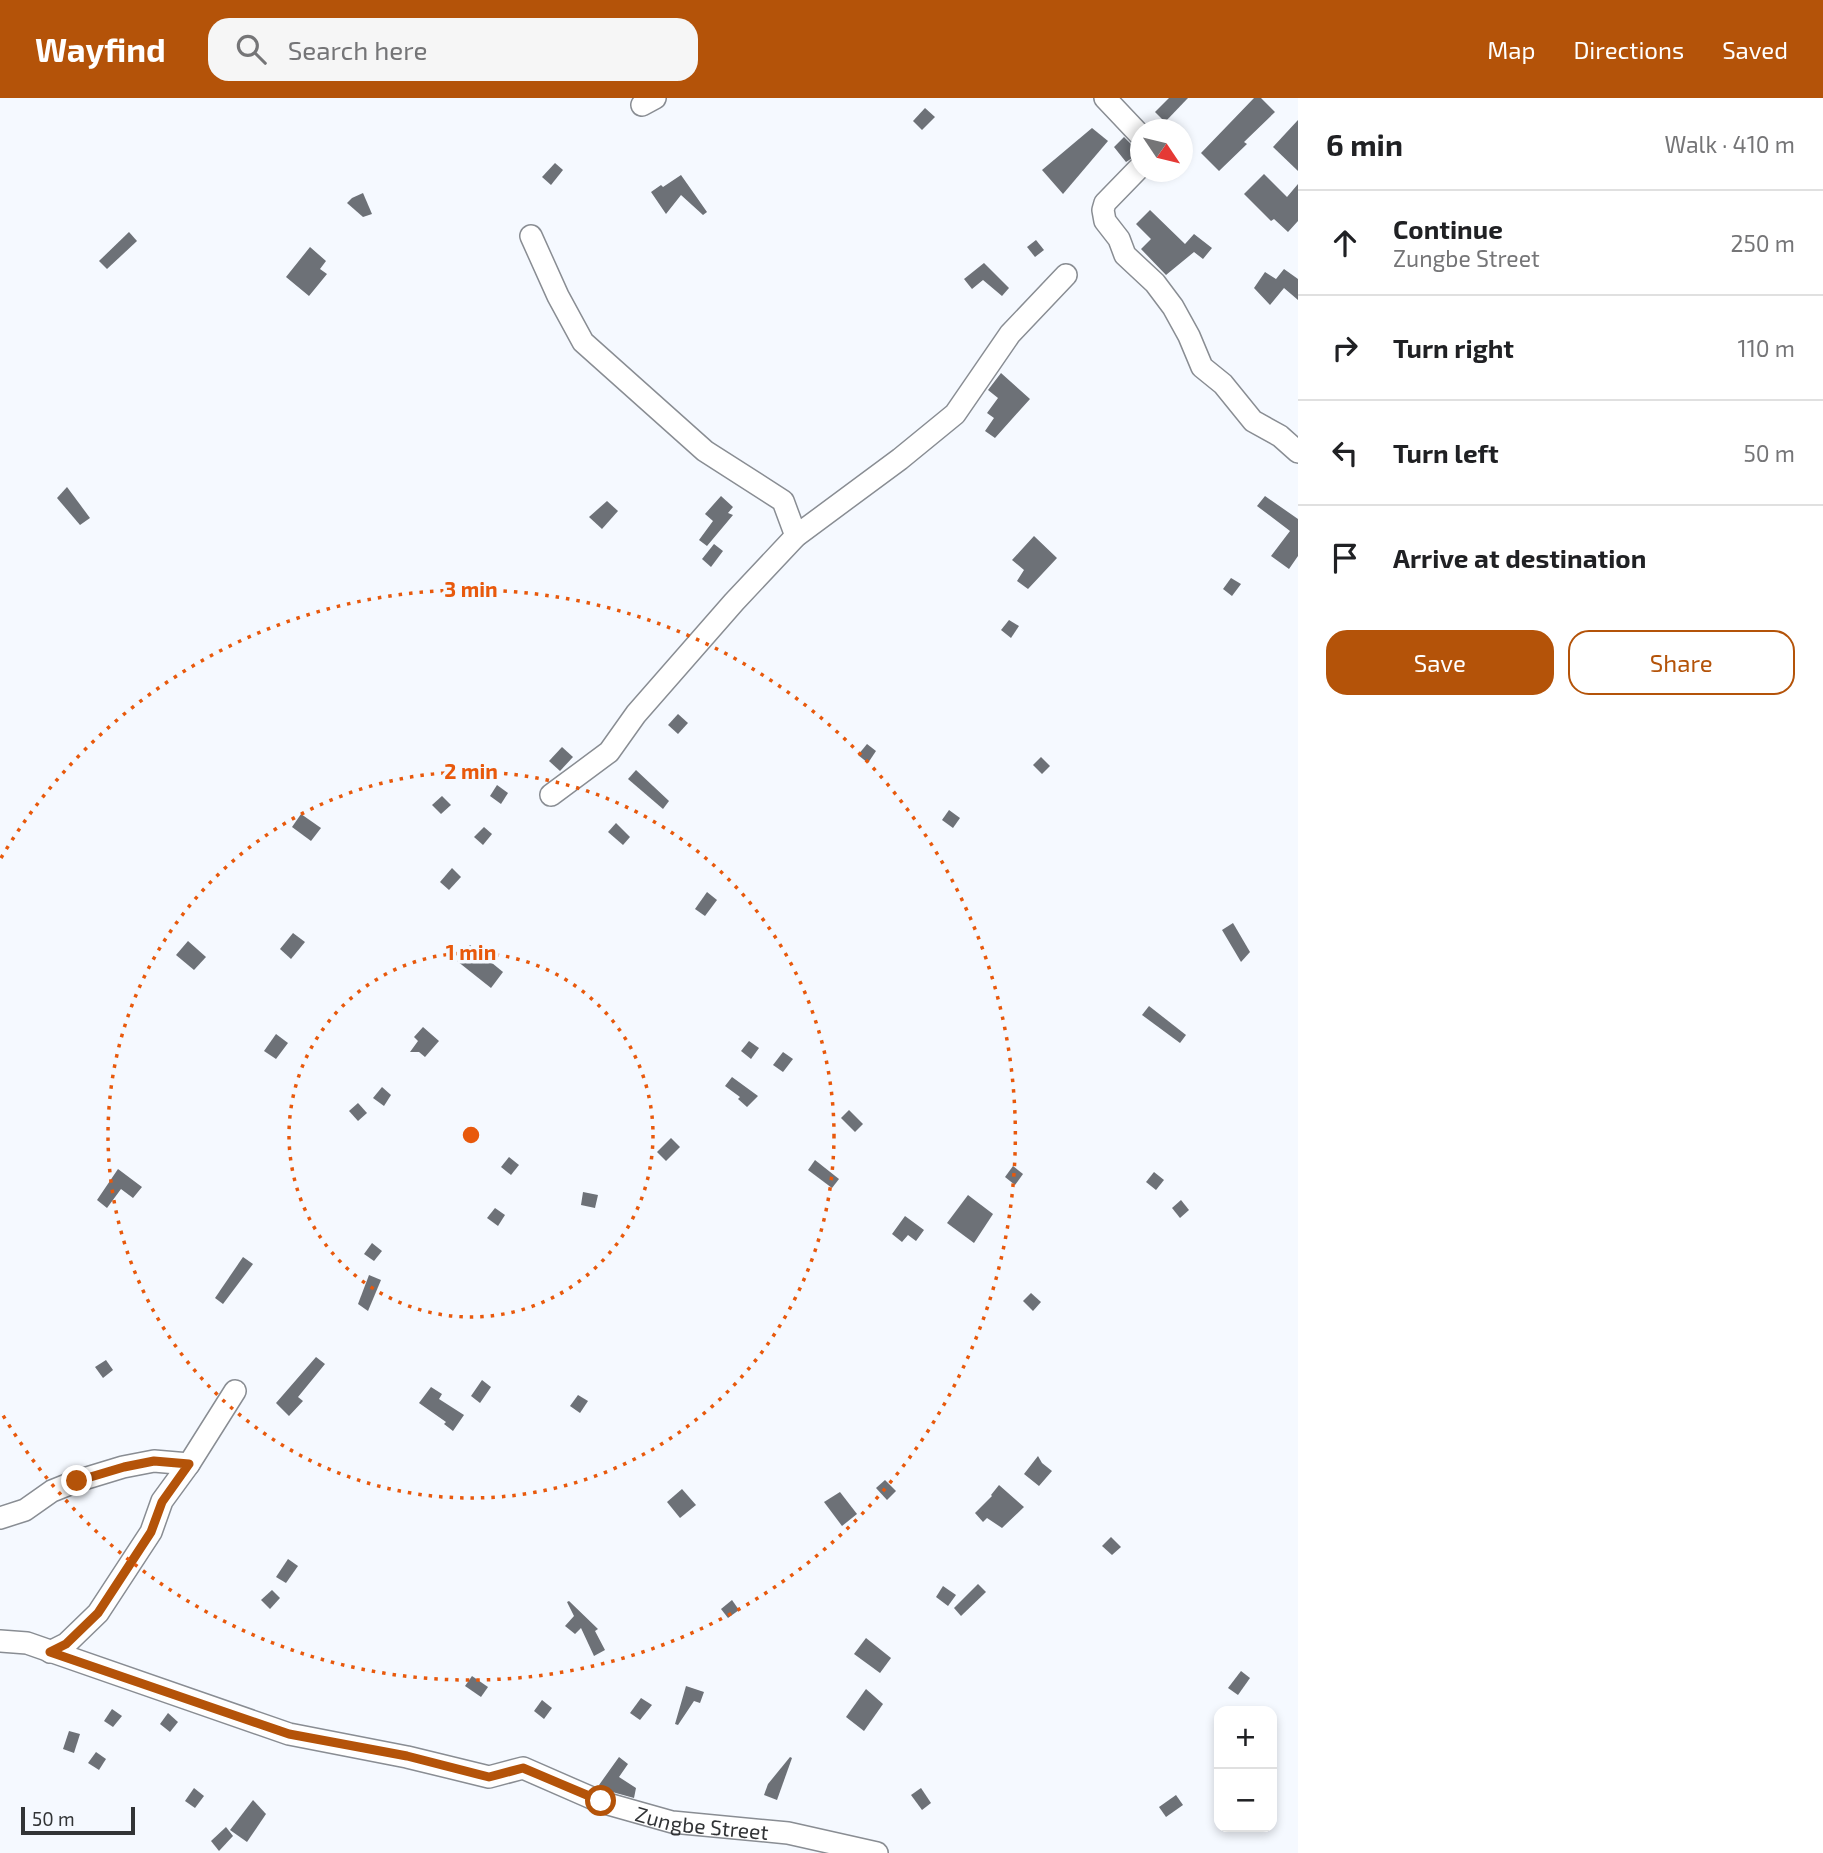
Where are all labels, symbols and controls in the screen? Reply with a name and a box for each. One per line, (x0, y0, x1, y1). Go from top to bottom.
search box (208, 18, 698, 81)
text: Wayfind (35, 29, 166, 69)
icon: search (232, 30, 270, 68)
text: Search here (288, 34, 427, 65)
text: Map (1487, 35, 1535, 64)
text: Directions (1573, 35, 1684, 64)
text: Saved (1722, 35, 1788, 64)
north arrow (1130, 119, 1193, 182)
text: 6 min (1326, 126, 1403, 162)
text: Walk · 410 m (1664, 130, 1795, 158)
text: Continue (1393, 213, 1503, 244)
icon: ahead (1326, 224, 1364, 262)
text: 250 m (1731, 229, 1795, 257)
text: Zungbe Street (1393, 244, 1540, 272)
icon: right (1326, 329, 1364, 367)
text: Turn right (1393, 332, 1514, 363)
text: 110 m (1738, 334, 1795, 362)
icon: left (1326, 434, 1364, 472)
text: Turn left (1393, 437, 1499, 468)
text: 50 m (1744, 439, 1795, 467)
icon: arrive (1326, 539, 1364, 577)
text: Arrive at destination (1393, 542, 1646, 573)
text: 3 min (444, 576, 498, 601)
button: Save (1326, 630, 1554, 695)
button: Share (1568, 630, 1795, 695)
text: 2 min (444, 758, 498, 783)
text: 1 min (446, 939, 496, 964)
centre of rings (459, 1123, 483, 1147)
route end (61, 1465, 92, 1496)
map controls (1214, 1706, 1277, 1832)
button: + (1214, 1706, 1277, 1769)
button: − (1214, 1769, 1277, 1832)
route start (585, 1785, 616, 1816)
street label: Zungbe Street (633, 1800, 770, 1844)
scale bar (21, 1804, 135, 1836)
text: 50 m (32, 1807, 75, 1830)

